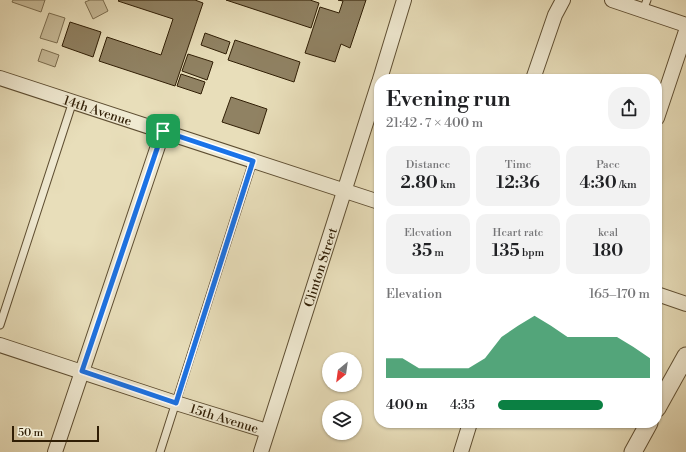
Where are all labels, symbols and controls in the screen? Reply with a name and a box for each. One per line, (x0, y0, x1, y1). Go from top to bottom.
text: Evening run (386, 86, 511, 113)
button: share (608, 87, 650, 129)
street label: 14th Avenue (61, 92, 134, 130)
pin (146, 114, 180, 148)
text: 21:42 · 7 × 400 m (386, 115, 483, 131)
icon: arrive (152, 120, 174, 142)
text: Distance (406, 158, 450, 172)
text: Time (505, 158, 531, 172)
text: Pace (596, 158, 620, 172)
text: 2.80 (400, 172, 438, 194)
text: 12:36 (496, 172, 540, 194)
text: 4:30 (579, 172, 617, 194)
text: km (438, 178, 456, 192)
text: /km (617, 178, 637, 192)
street label: Clinton Street (301, 225, 341, 309)
text: Elevation (404, 226, 452, 240)
text: Heart rate (493, 226, 543, 240)
text: kcal (598, 226, 618, 240)
text: 35 (412, 240, 432, 262)
text: 135 (492, 240, 520, 262)
text: 180 (593, 240, 623, 262)
text: m (432, 246, 444, 260)
text: bpm (520, 246, 544, 260)
text: Elevation (386, 286, 442, 302)
text: 165–170 m (589, 286, 650, 302)
north arrow (322, 352, 362, 392)
map controls (322, 352, 362, 440)
text: 400 m (386, 397, 428, 413)
text: 4:35 (450, 397, 475, 413)
button: layers (322, 400, 362, 440)
street label: 15th Avenue (188, 401, 261, 437)
scale bar (12, 424, 99, 443)
text: 50 m (18, 426, 43, 440)

